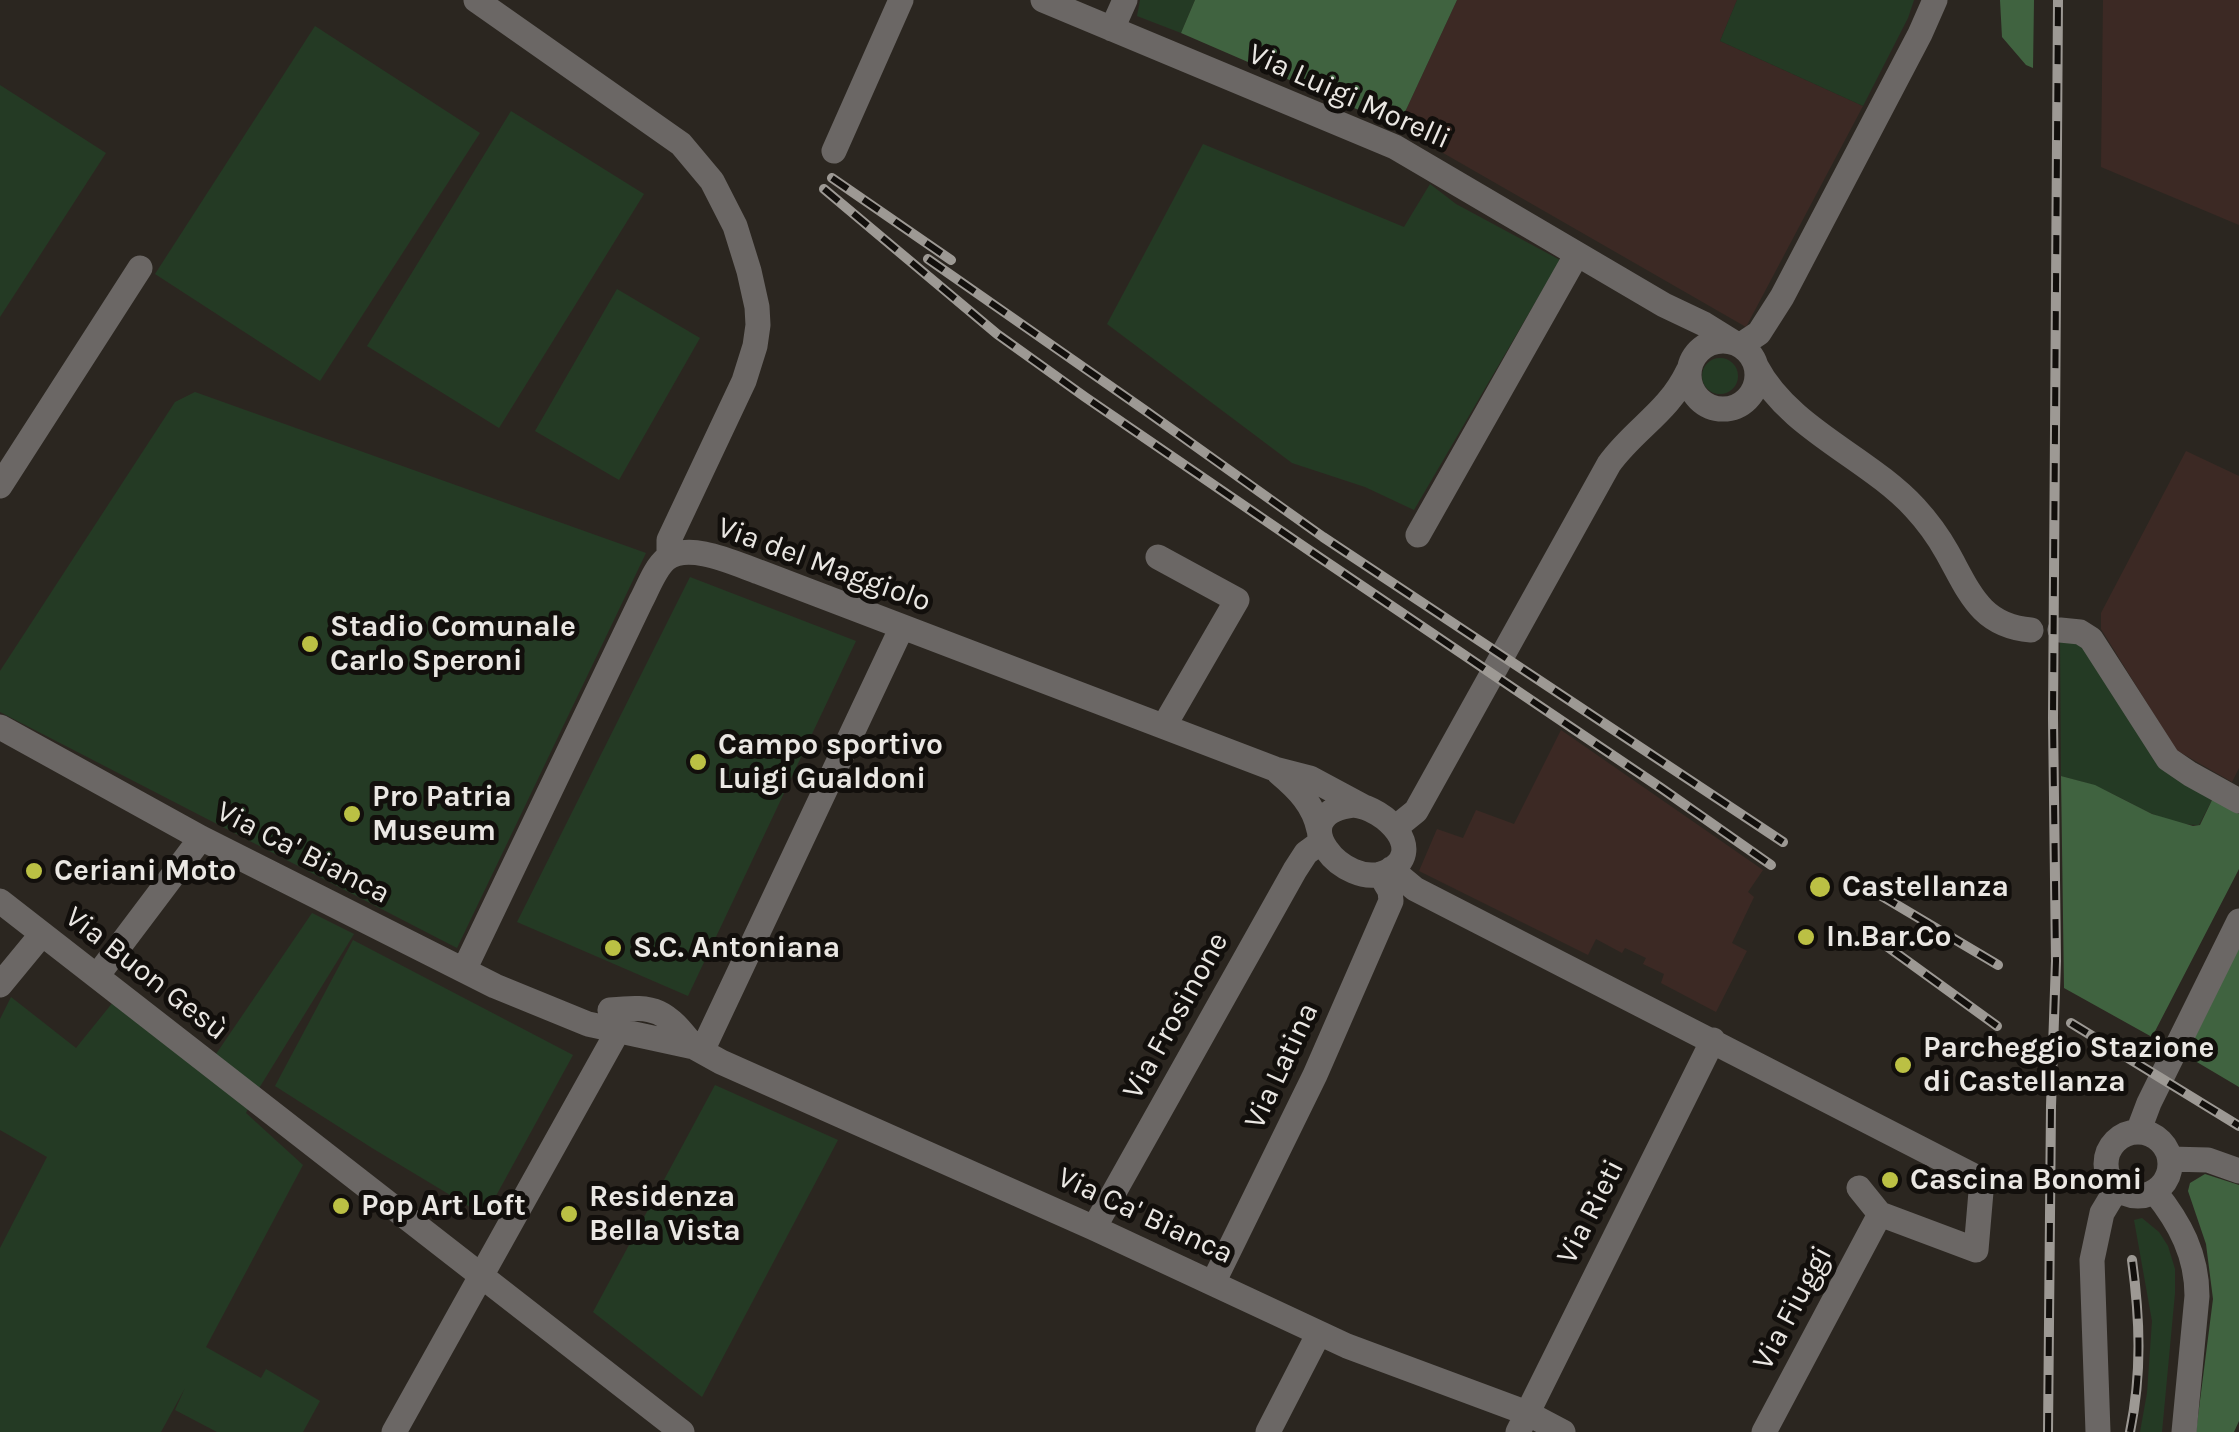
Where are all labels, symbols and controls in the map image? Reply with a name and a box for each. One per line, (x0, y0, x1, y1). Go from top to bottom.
street label: Via Luigi Morelli (1242, 36, 1456, 158)
street label: Via del Maggiolo (713, 510, 935, 620)
place label: Stadio Comunale Carlo Speroni (330, 609, 576, 680)
marker: Stadio Comunale Carlo Speroni (299, 633, 321, 655)
place label: Campo sportivo Luigi Gualdoni (718, 727, 943, 798)
marker: Campo sportivo Luigi Gualdoni (687, 751, 709, 773)
place label: Pro Patria Museum (372, 779, 512, 850)
street label: Via Ca' Bianca (210, 794, 396, 912)
marker: Pro Patria Museum (341, 803, 363, 825)
place label: Ceriani Moto (54, 853, 236, 889)
marker: Ceriani Moto (23, 860, 45, 882)
place label: Castellanza (1842, 869, 2009, 905)
marker: Castellanza (1807, 874, 1833, 900)
street label: Via Buon Gesù (57, 899, 235, 1049)
place label: In.Bar.Co (1826, 919, 1951, 955)
street label: Via Frosinone (1115, 926, 1237, 1106)
marker: In.Bar.Co (1795, 926, 1817, 948)
place label: S.C. Antoniana (633, 930, 840, 966)
marker: S.C. Antoniana (602, 937, 624, 959)
street label: Via Latina (1237, 997, 1327, 1135)
place label: Parcheggio Stazione di Castellanza (1923, 1030, 2214, 1100)
marker: Parcheggio Stazione di Castellanza (1892, 1054, 1914, 1076)
street label: Via Rieti (1549, 1154, 1633, 1270)
street label: Via Ca' Bianca (1051, 1160, 1239, 1272)
place label: Cascina Bonomi (1910, 1162, 2142, 1198)
marker: Cascina Bonomi (1879, 1169, 1901, 1191)
place label: Residenza Bella Vista (589, 1179, 741, 1250)
place label: Pop Art Loft (361, 1188, 526, 1224)
marker: Pop Art Loft (330, 1195, 352, 1217)
marker: Residenza Bella Vista (558, 1203, 580, 1225)
street label: Via Fiuggi (1745, 1240, 1841, 1376)

